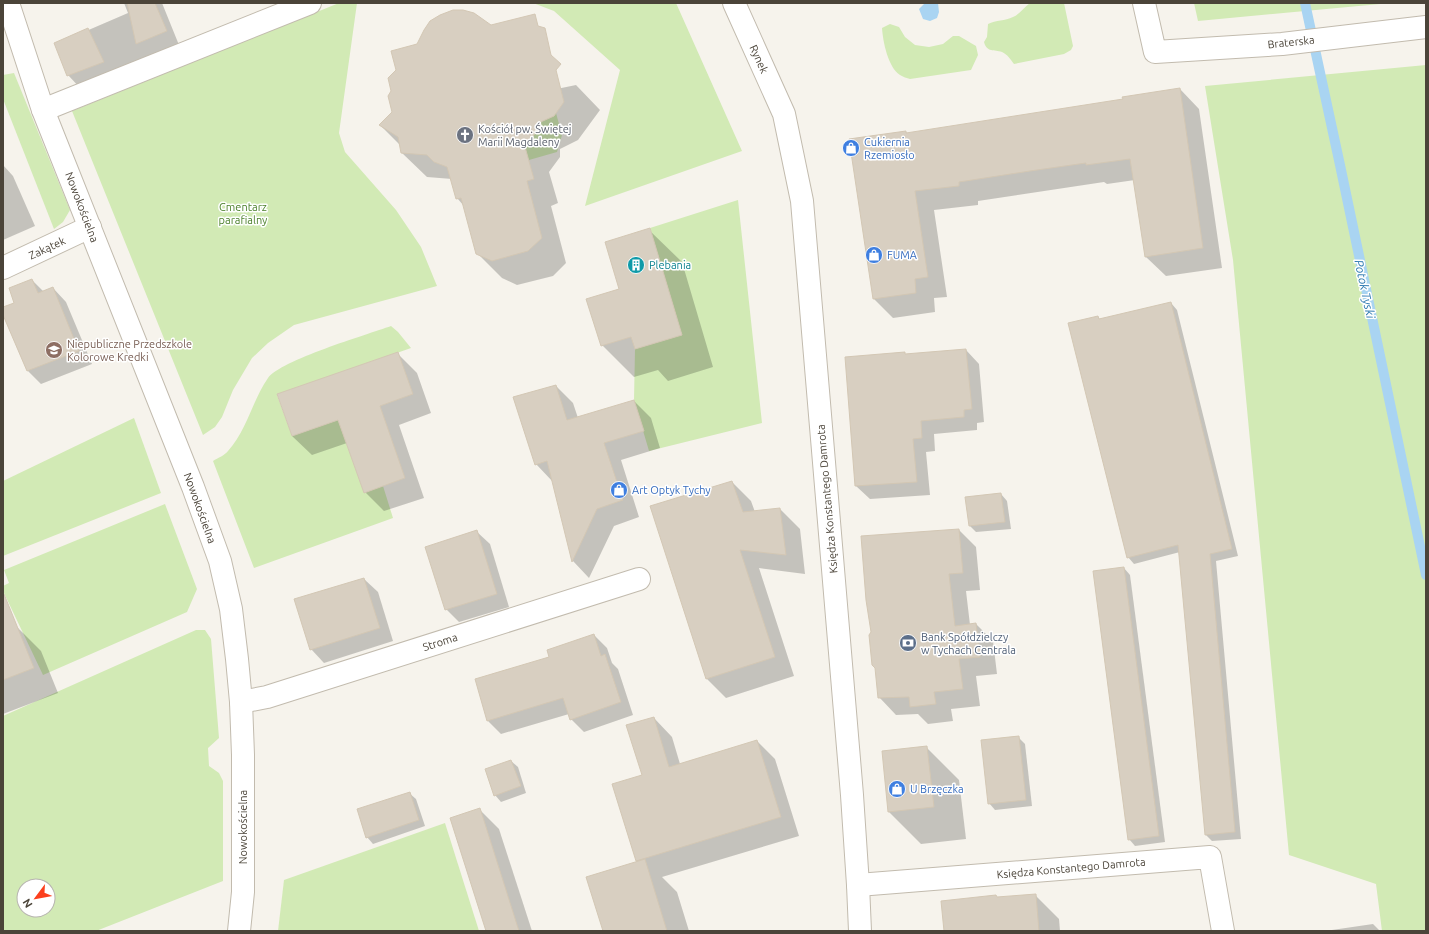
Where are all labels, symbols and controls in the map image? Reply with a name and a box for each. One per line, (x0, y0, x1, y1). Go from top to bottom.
street label: Braterska (1267, 34, 1315, 50)
street label: Rynek (747, 43, 771, 76)
place label: Kościół pw. Świętej Marii Magdaleny (478, 122, 571, 148)
church icon: Kościół pw. Świętej Marii Magdaleny (455, 125, 475, 145)
place label: Cukiernia Rzemiosło (864, 136, 915, 161)
shop icon: Cukiernia Rzemiosło (841, 138, 861, 158)
street label: Nowokościelna (63, 170, 101, 244)
park label: Cmentarz parafialny (219, 201, 268, 226)
street label: Zakątek (27, 234, 68, 262)
shop icon: FUMA (864, 245, 884, 265)
place label: FUMA (887, 249, 918, 261)
building icon: Plebania (626, 255, 646, 275)
water label: Potok Tyski (1352, 258, 1378, 321)
place label: Plebania (649, 259, 691, 271)
place label: Niepubliczne Przedszkole Kolorowe Kredki (67, 338, 192, 363)
school or university icon: Niepubliczne Przedszkole Kolorowe Kredki (44, 340, 64, 360)
street label: Księdza Konstantego Damrota (815, 424, 839, 574)
street label: Nowokościelna (182, 471, 218, 545)
shop icon: Art Optyk Tychy (609, 480, 629, 500)
place label: Art Optyk Tychy (632, 484, 711, 496)
street label: Stroma (421, 631, 459, 653)
place label: Bank Spółdzielczy w Tychach Centrala (921, 631, 1016, 656)
bank icon: Bank Spółdzielczy w Tychach Centrala (898, 633, 918, 653)
shop icon: U Brzęczka (887, 779, 907, 799)
place label: U Brzęczka (910, 783, 964, 795)
street label: Nowokościelna (237, 790, 249, 864)
street label: Księdza Konstantego Damrota (996, 856, 1146, 880)
north arrow (16, 878, 56, 918)
text: N (20, 897, 35, 910)

